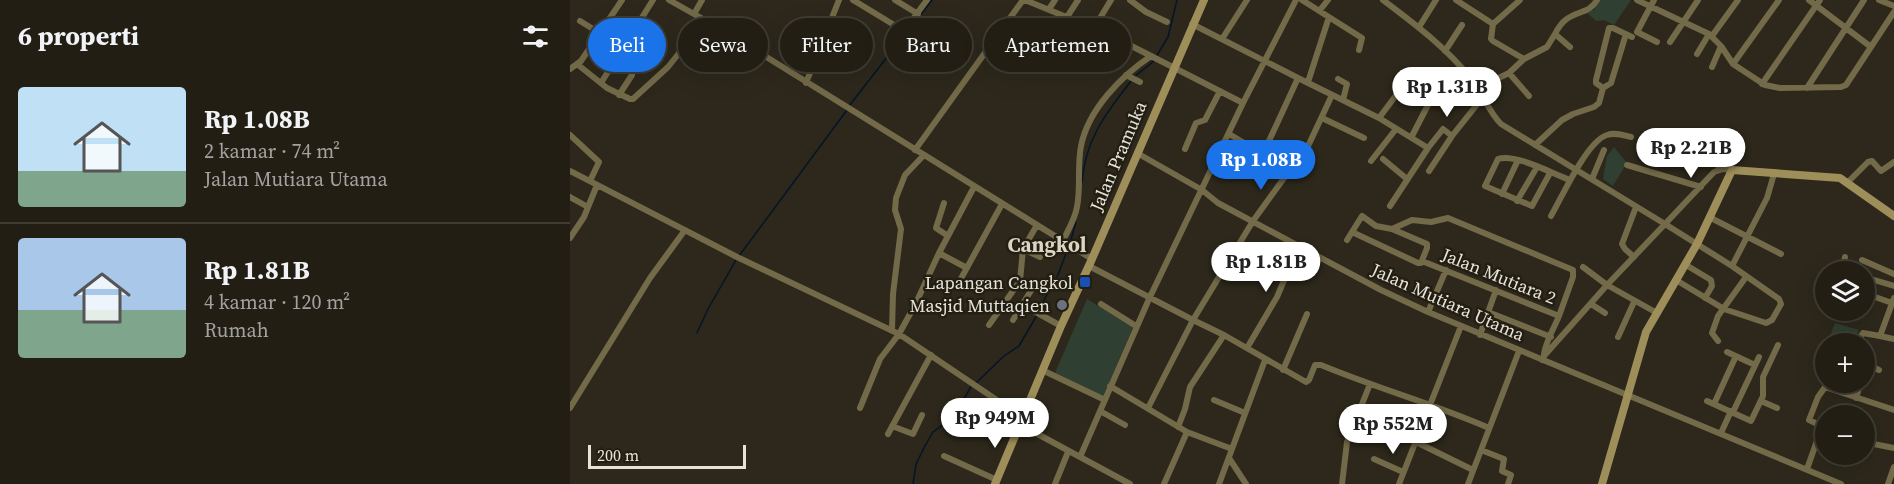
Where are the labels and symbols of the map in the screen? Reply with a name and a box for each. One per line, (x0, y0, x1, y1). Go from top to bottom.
pin: Rp 1.31B (1385, 67, 1509, 118)
street label: Jalan Pramuka (1083, 96, 1153, 216)
pin: Rp 2.21B (1629, 128, 1753, 179)
pin: Rp 1.08B (1199, 140, 1323, 191)
district label: Cangkol (1007, 230, 1087, 259)
street label: Jalan Mutiara 2 (1437, 241, 1560, 310)
pin: Rp 1.81B (1204, 242, 1328, 293)
street label: Jalan Mutiara Utama (1367, 257, 1529, 347)
place label: Lapangan Cangkol (925, 270, 1073, 295)
marker: Lapangan Cangkol (1078, 275, 1092, 289)
place label: Masjid Muttaqien (910, 293, 1050, 318)
marker: Masjid Muttaqien (1055, 298, 1069, 312)
pin: Rp 949M (940, 398, 1050, 449)
pin: Rp 552M (1338, 404, 1448, 455)
scale bar (588, 442, 746, 470)

